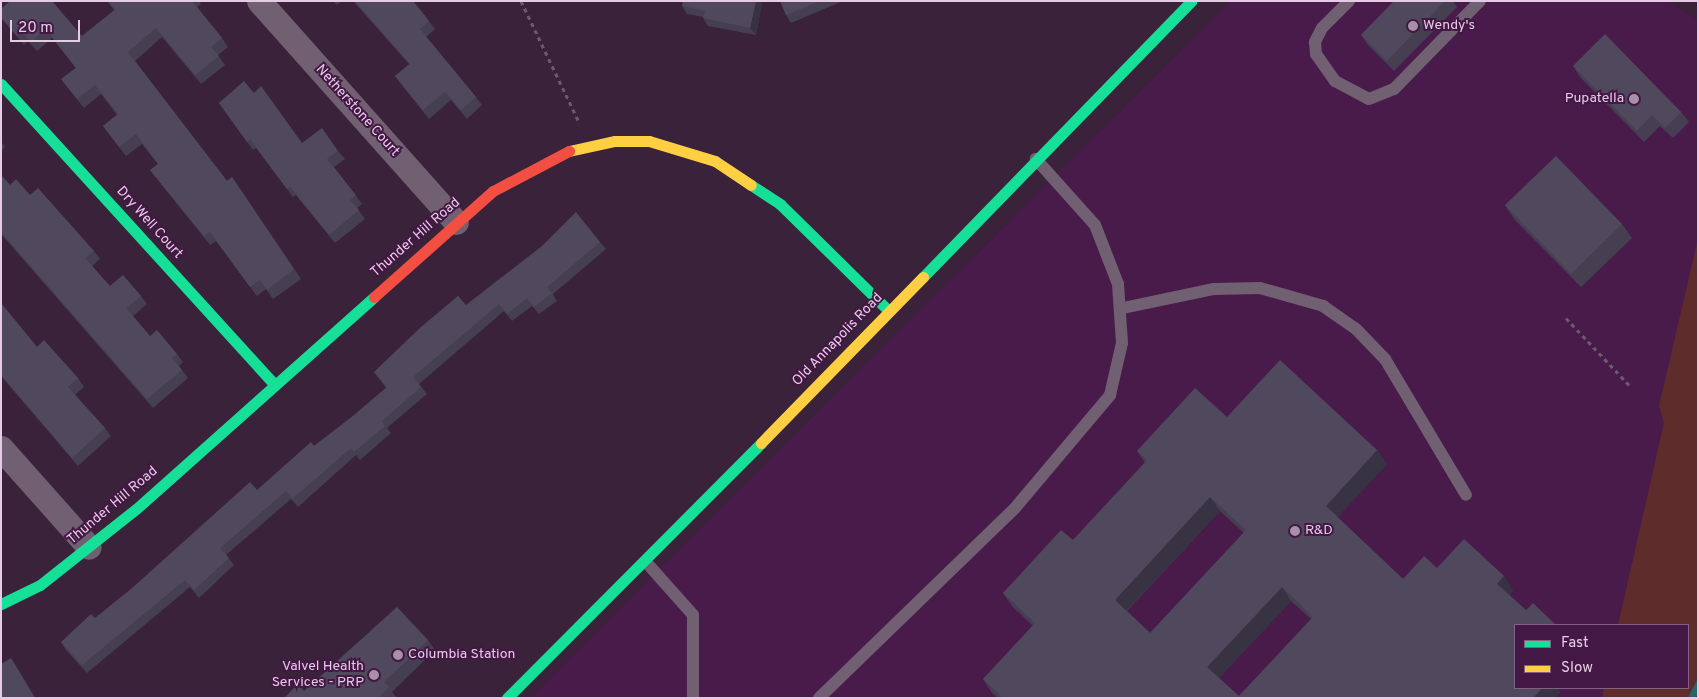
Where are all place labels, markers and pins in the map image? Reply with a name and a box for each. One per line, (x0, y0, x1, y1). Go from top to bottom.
place label: Wendy's (1423, 18, 1475, 34)
marker: Wendy's (1407, 20, 1419, 32)
place label: Pupatella (1565, 91, 1624, 107)
marker: Pupatella (1628, 93, 1640, 105)
place label: R&D (1305, 523, 1333, 539)
marker: R&D (1289, 525, 1301, 537)
place label: Columbia Station (408, 647, 515, 663)
marker: Columbia Station (392, 649, 404, 661)
place label: Valvel Health Services - PRP (272, 659, 364, 692)
marker: Valvel Health Services - PRP (368, 669, 380, 681)

